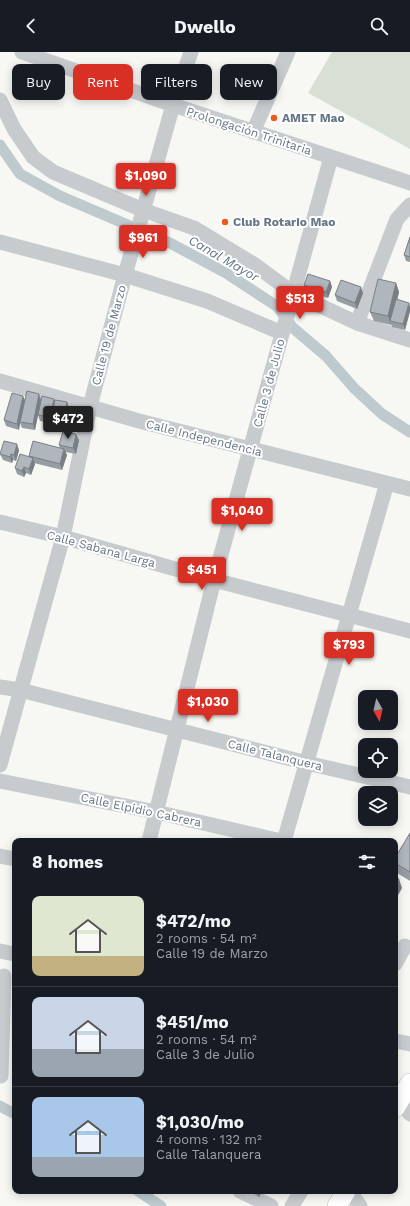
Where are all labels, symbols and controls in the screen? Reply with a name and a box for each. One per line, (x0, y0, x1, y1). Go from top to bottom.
icon: back (20, 15, 42, 37)
icon: search (368, 15, 390, 37)
text: Dwello (174, 16, 236, 37)
chip: Buy (12, 64, 65, 100)
chip: Rent (73, 64, 133, 100)
chip: Filters (141, 64, 212, 100)
chip: New (220, 64, 277, 100)
street label: Prolongación Trinitaria (185, 104, 314, 158)
place label: AMET Mao (282, 111, 345, 125)
marker: AMET Mao (269, 113, 279, 123)
pin: $1,090 (113, 163, 179, 197)
text: $1,090 (125, 168, 167, 183)
place label: Club Rotario Mao (233, 215, 335, 229)
marker: Club Rotario Mao (220, 217, 230, 227)
pin: $961 (119, 225, 167, 259)
text: $961 (128, 230, 158, 245)
water label: Canal Mayor (186, 232, 262, 285)
street label: Calle 19 de Marzo (89, 283, 129, 387)
pin: $513 (276, 286, 324, 320)
text: $513 (285, 291, 315, 306)
street label: Calle 3 de Julio (250, 337, 288, 429)
pin: $472 (44, 406, 92, 440)
text: $472 (52, 411, 84, 426)
street label: Calle Independencia (144, 417, 264, 459)
pin: $1,040 (209, 498, 275, 532)
text: $1,040 (221, 503, 263, 518)
street label: Calle Sabana Larga (45, 528, 157, 570)
pin: $451 (178, 557, 226, 591)
text: $451 (187, 562, 217, 577)
pin: $793 (325, 632, 373, 666)
text: $793 (333, 637, 365, 652)
pin: $1,030 (175, 689, 241, 723)
north arrow (358, 690, 398, 730)
map controls (358, 690, 398, 826)
text: $1,030 (187, 694, 229, 709)
street label: Calle Talanquera (226, 736, 324, 774)
button: locate (358, 738, 398, 778)
button: layers (358, 786, 398, 826)
street label: Calle Elpidio Cabrera (79, 790, 203, 830)
icon: filters (356, 851, 378, 873)
text: 8 homes (32, 852, 103, 872)
text: $472/mo (156, 911, 231, 931)
icon: home (64, 912, 112, 960)
text: 2 rooms · 54 m² (156, 931, 257, 946)
text: Calle 19 de Marzo (156, 946, 268, 961)
text: $451/mo (156, 1012, 229, 1032)
icon: home (64, 1013, 112, 1061)
text: 2 rooms · 54 m² (156, 1032, 257, 1047)
text: Calle 3 de Julio (156, 1047, 254, 1062)
text: $1,030/mo (156, 1112, 244, 1132)
icon: home (64, 1113, 112, 1161)
text: 4 rooms · 132 m² (156, 1132, 262, 1147)
text: Calle Talanquera (156, 1147, 261, 1162)

